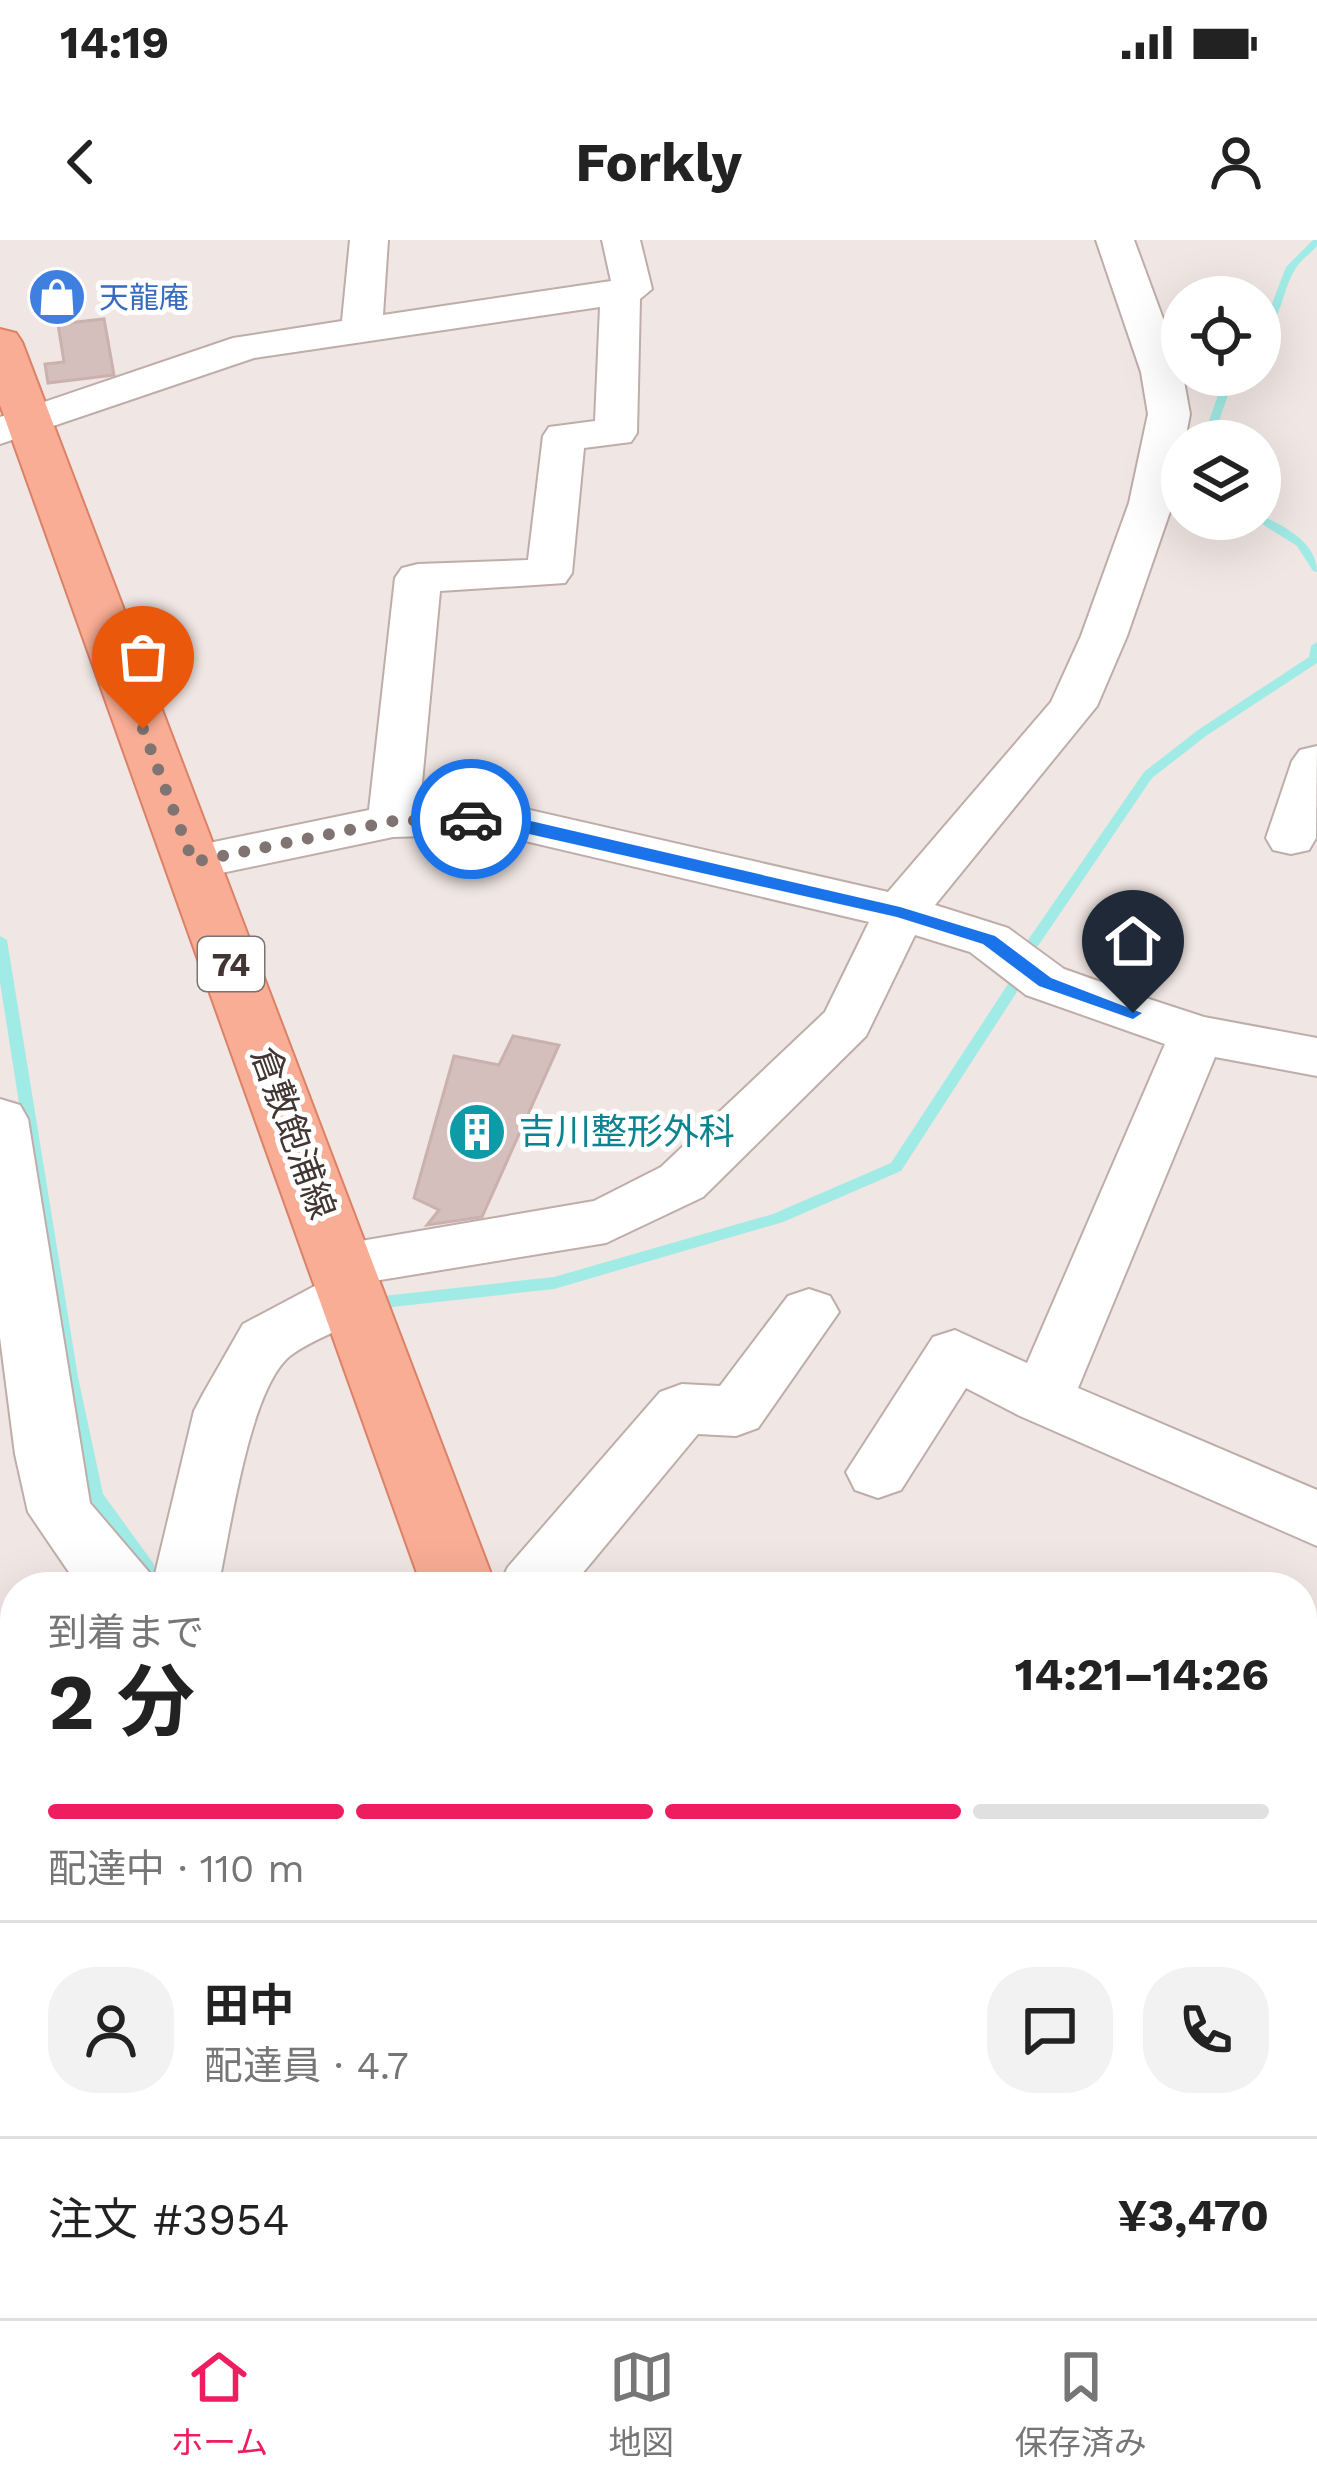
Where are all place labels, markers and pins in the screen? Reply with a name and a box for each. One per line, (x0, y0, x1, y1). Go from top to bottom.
shop icon: 天龍庵 (26, 266, 88, 328)
place label: 天龍庵 (99, 280, 189, 315)
pin (92, 606, 194, 729)
pin (1082, 890, 1184, 1013)
building icon: 吉川整形外科 (446, 1101, 508, 1163)
place label: 吉川整形外科 (519, 1111, 735, 1153)

